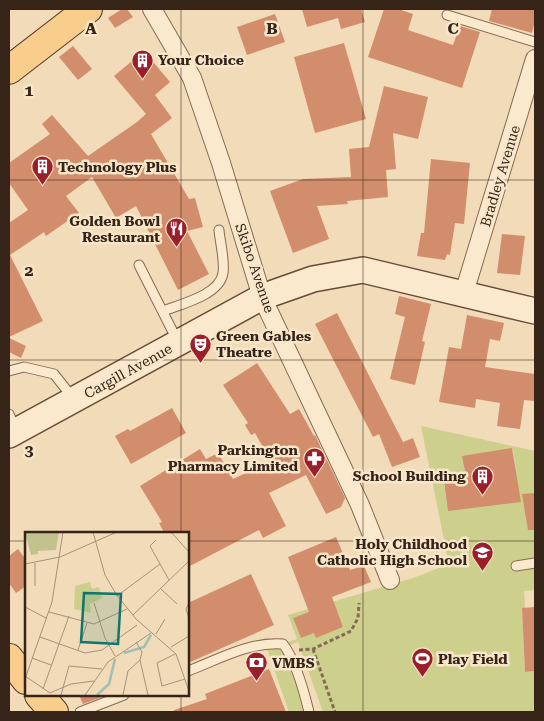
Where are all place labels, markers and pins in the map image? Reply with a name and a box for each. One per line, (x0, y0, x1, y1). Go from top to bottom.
building icon: Your Choice (130, 48, 154, 79)
place label: Your Choice (158, 52, 244, 68)
building icon: Technology Plus (30, 155, 54, 186)
place label: Technology Plus (58, 159, 177, 175)
place label: Golden Bowl Restaurant (69, 213, 160, 245)
restaurant icon: Golden Bowl Restaurant (164, 217, 188, 248)
place label: Green Gables Theatre (216, 328, 311, 360)
theatre icon: Green Gables Theatre (188, 332, 212, 363)
place label: Parkington Pharmacy Limited (168, 442, 299, 474)
pharmacy icon: Parkington Pharmacy Limited (302, 446, 326, 477)
building icon: School Building (470, 464, 494, 495)
place label: School Building (353, 468, 466, 484)
place label: Holy Childhood Catholic High School (317, 536, 468, 568)
school or university icon: Holy Childhood Catholic High School (471, 540, 495, 571)
sports icon: Play Field (410, 647, 434, 678)
bank icon: VMBS (244, 651, 268, 682)
place label: Play Field (438, 651, 508, 667)
place label: VMBS (272, 655, 315, 671)

